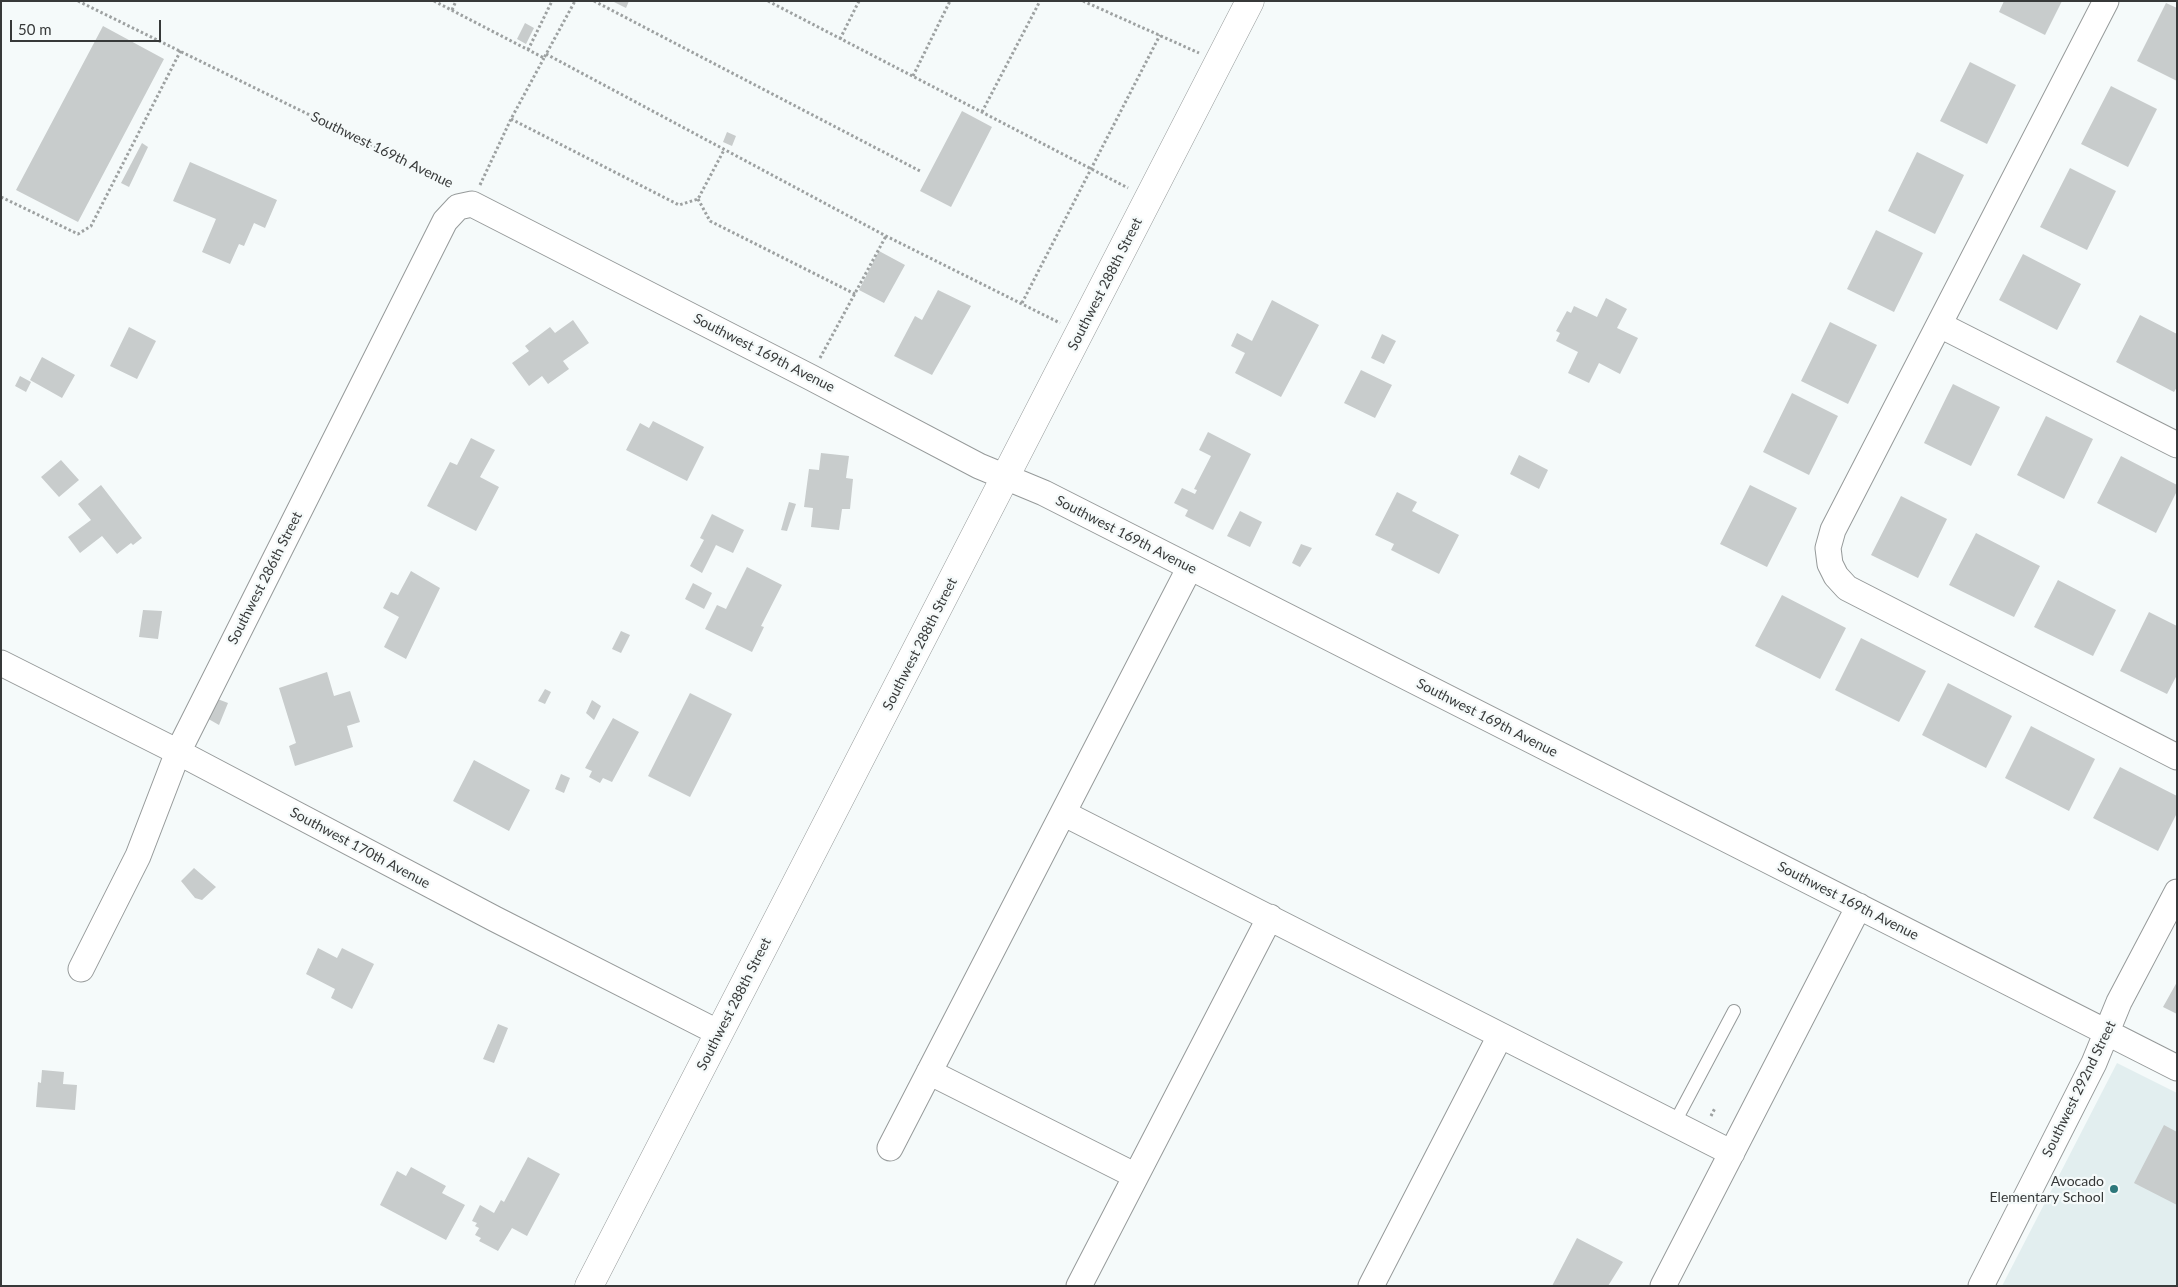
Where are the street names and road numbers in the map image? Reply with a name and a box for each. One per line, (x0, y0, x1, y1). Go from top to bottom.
street label: Southwest 169th Avenue (308, 108, 456, 192)
street label: Southwest 288th Street (1064, 215, 1146, 353)
street label: Southwest 169th Avenue (691, 310, 837, 396)
street label: Southwest 169th Avenue (1053, 492, 1199, 578)
street label: Southwest 286th Street (224, 509, 306, 647)
street label: Southwest 288th Street (879, 575, 961, 713)
street label: Southwest 169th Avenue (1414, 675, 1560, 761)
street label: Southwest 170th Avenue (287, 804, 433, 892)
street label: Southwest 169th Avenue (1775, 858, 1921, 944)
street label: Southwest 288th Street (693, 935, 775, 1073)
street label: Southwest 292nd Street (2039, 1018, 2119, 1160)

